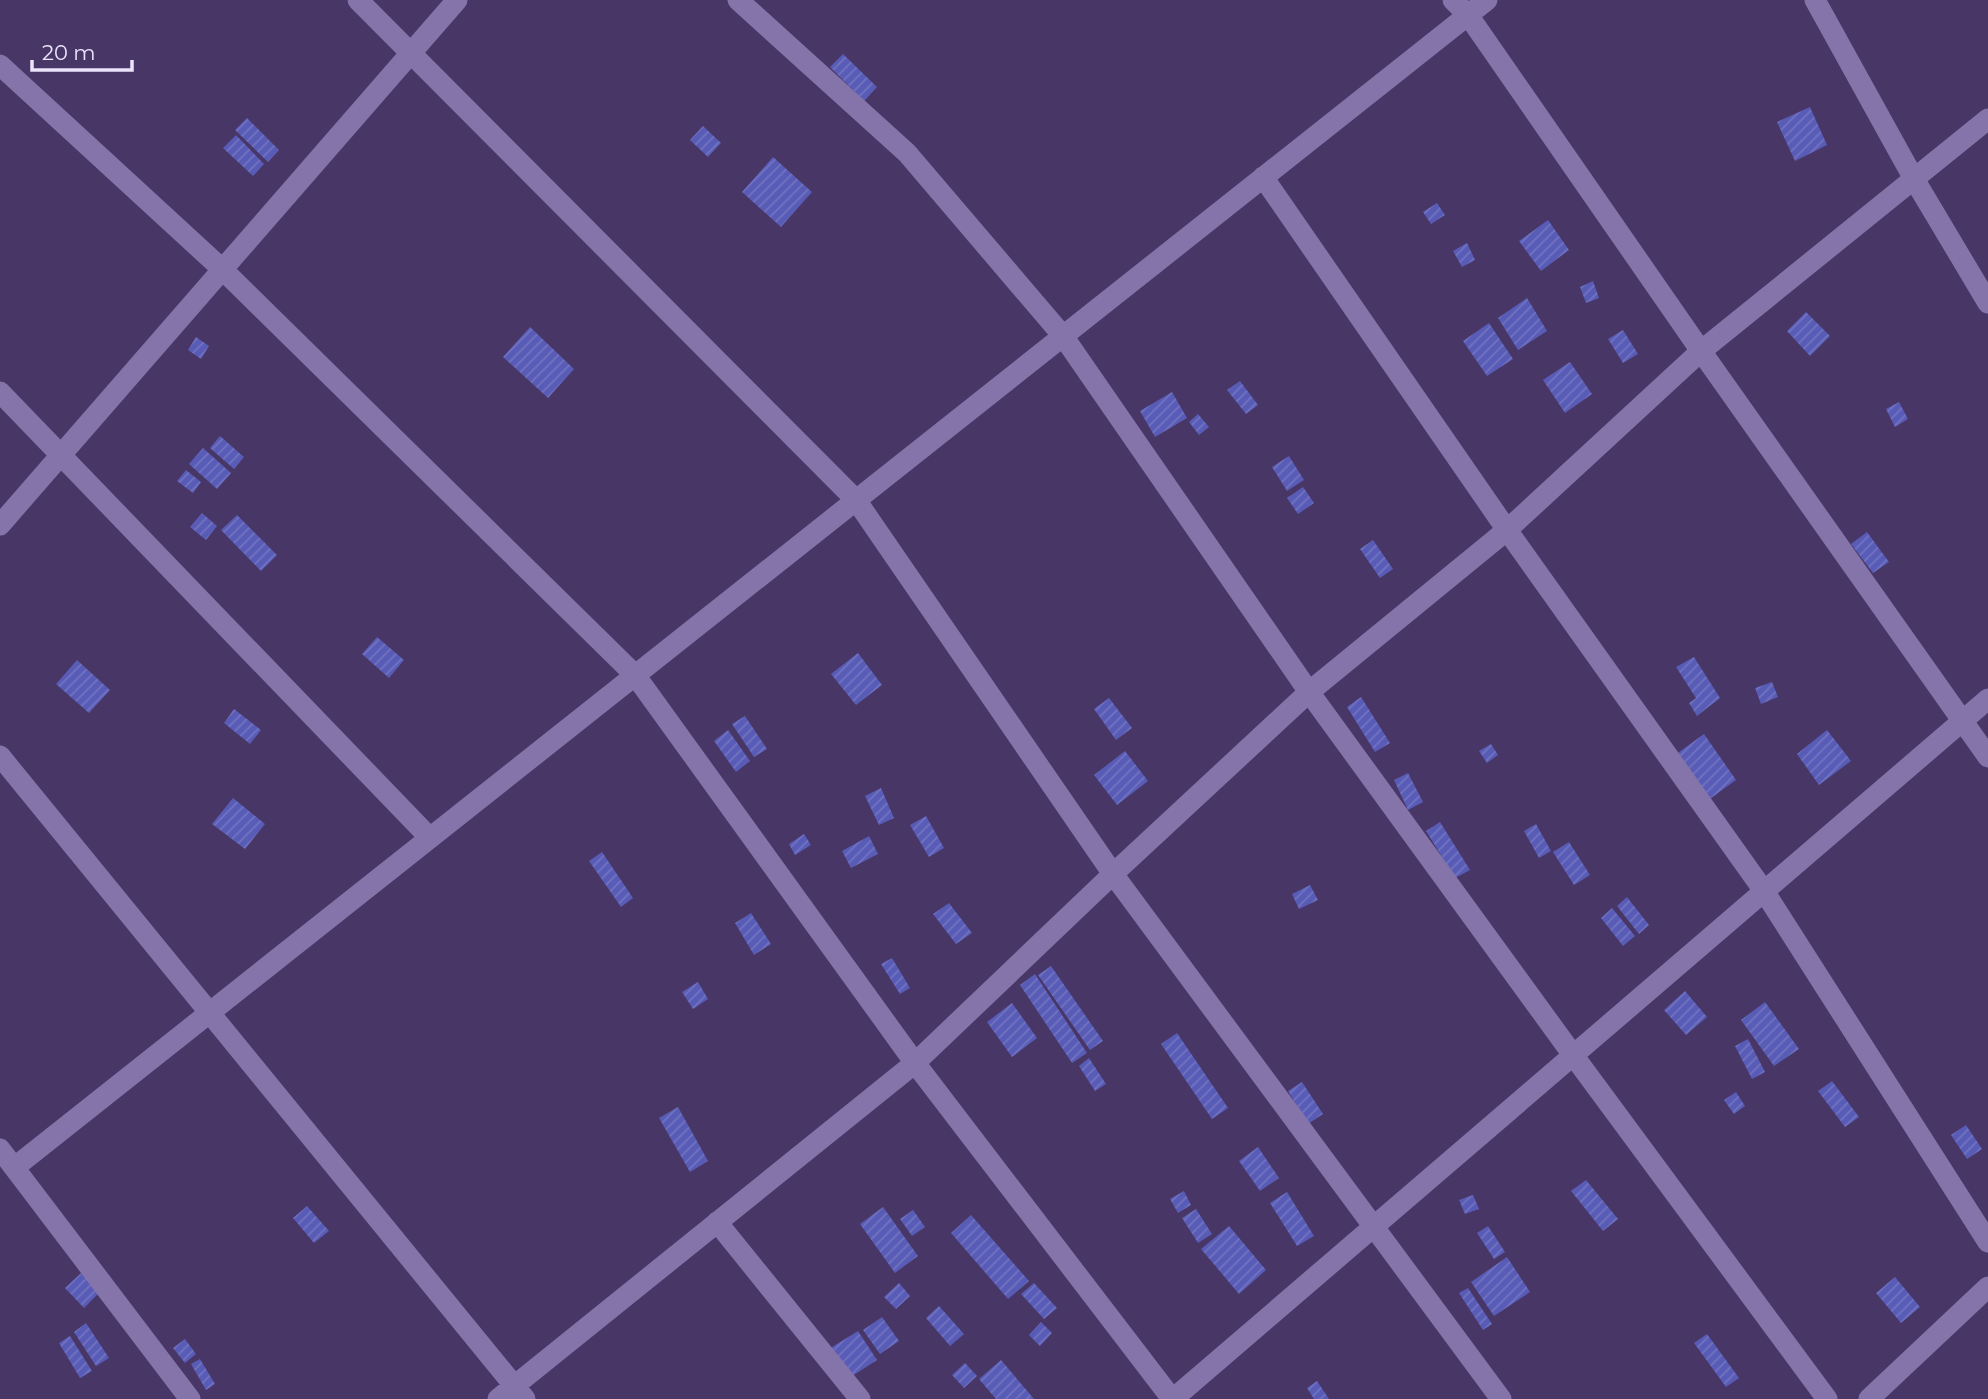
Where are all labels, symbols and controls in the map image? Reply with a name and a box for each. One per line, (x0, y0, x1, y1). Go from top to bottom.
scale bar (32, 28, 131, 72)
text: 20 m (42, 40, 96, 65)

